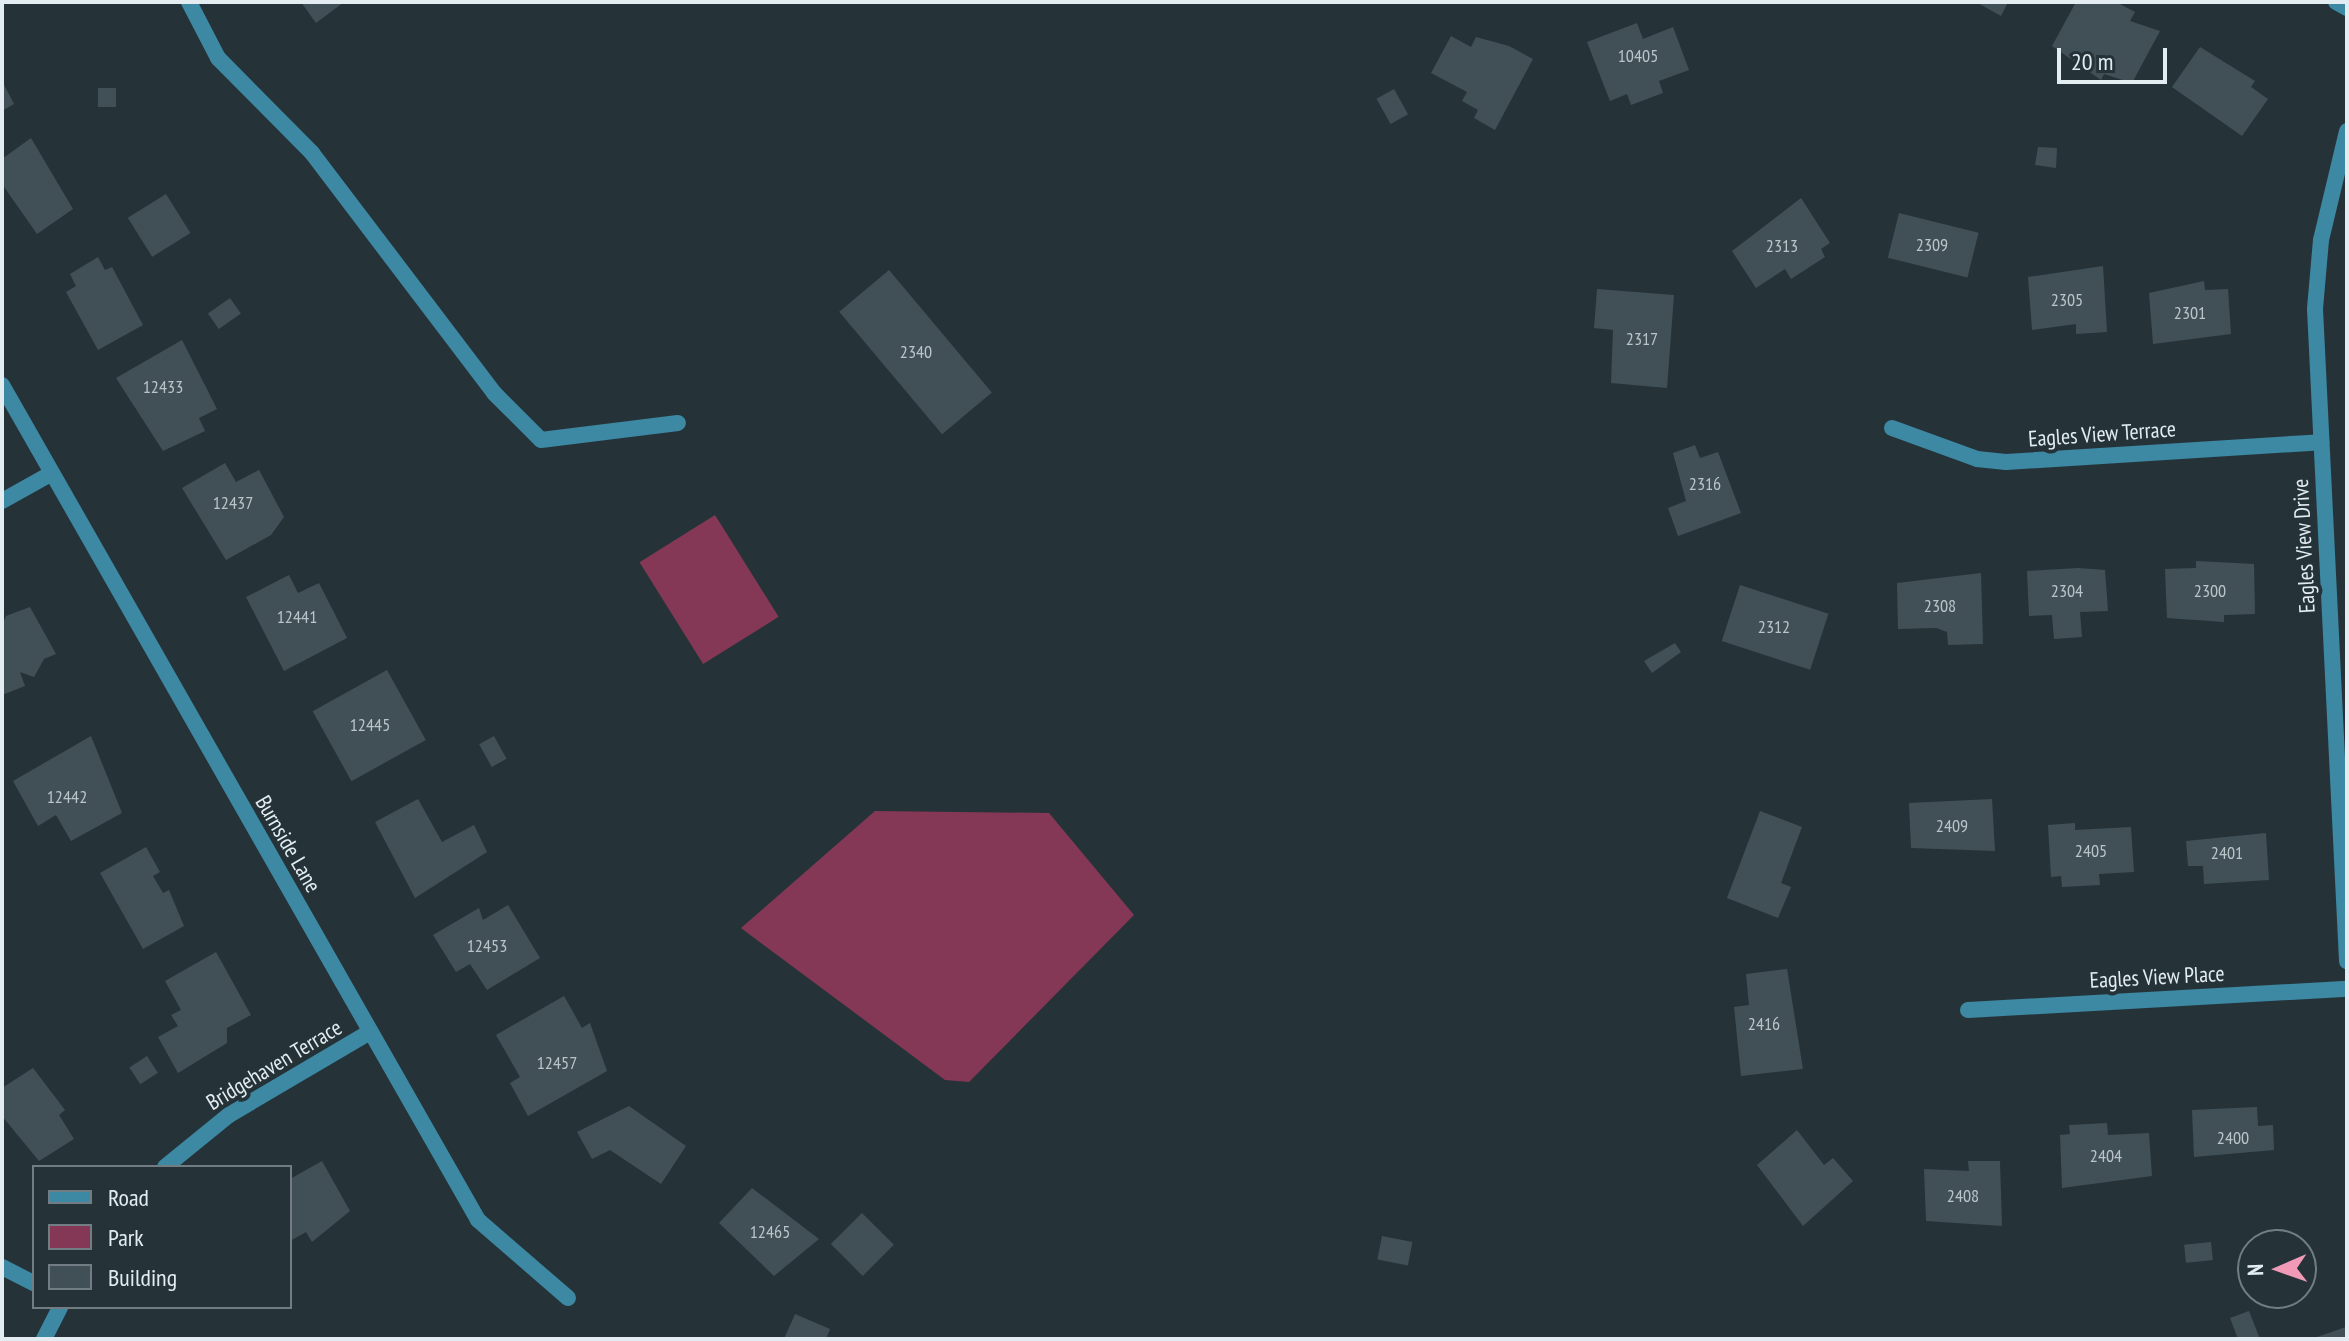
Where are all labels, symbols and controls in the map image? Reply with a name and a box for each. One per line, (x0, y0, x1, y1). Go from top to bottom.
scale bar (2061, 32, 2171, 82)
house number: 10405 (1618, 45, 1658, 67)
text: 20 m (2071, 46, 2113, 77)
house number: 2309 (1916, 234, 1948, 256)
house number: 2313 (1766, 235, 1798, 257)
house number: 2305 (2051, 289, 2083, 311)
house number: 2301 (2174, 302, 2206, 324)
house number: 2317 (1626, 328, 1658, 350)
house number: 2340 (900, 341, 932, 363)
house number: 12433 (143, 376, 183, 398)
street label: Eagles View Terrace (2026, 416, 2178, 452)
house number: 2316 (1689, 473, 1721, 495)
street label: Eagles View Drive (2287, 478, 2321, 614)
house number: 12437 (213, 492, 253, 514)
house number: 2304 (2051, 580, 2083, 602)
house number: 2300 (2194, 580, 2226, 602)
house number: 2308 (1924, 595, 1956, 617)
house number: 12441 (277, 606, 317, 628)
house number: 2312 (1758, 616, 1790, 638)
house number: 12445 (350, 714, 390, 736)
house number: 12442 (47, 786, 87, 808)
street label: Burnside Lane (250, 791, 326, 897)
house number: 2409 (1936, 815, 1968, 837)
house number: 2405 (2075, 840, 2107, 862)
house number: 2401 (2211, 842, 2243, 864)
house number: 12453 (467, 935, 507, 957)
street label: Eagles View Place (2088, 960, 2226, 994)
house number: 2416 (1748, 1013, 1780, 1035)
street label: Bridgehaven Terrace (201, 1014, 347, 1116)
house number: 12457 (537, 1052, 577, 1074)
house number: 2400 (2217, 1127, 2249, 1149)
house number: 2404 (2090, 1145, 2122, 1167)
legend (32, 1165, 292, 1309)
text: Road (108, 1182, 149, 1213)
house number: 2408 (1947, 1185, 1979, 1207)
house number: 12465 (750, 1221, 790, 1243)
text: Park (108, 1222, 144, 1253)
north arrow (2237, 1229, 2317, 1309)
text: Building (108, 1262, 177, 1293)
text: N (2241, 1263, 2269, 1276)

